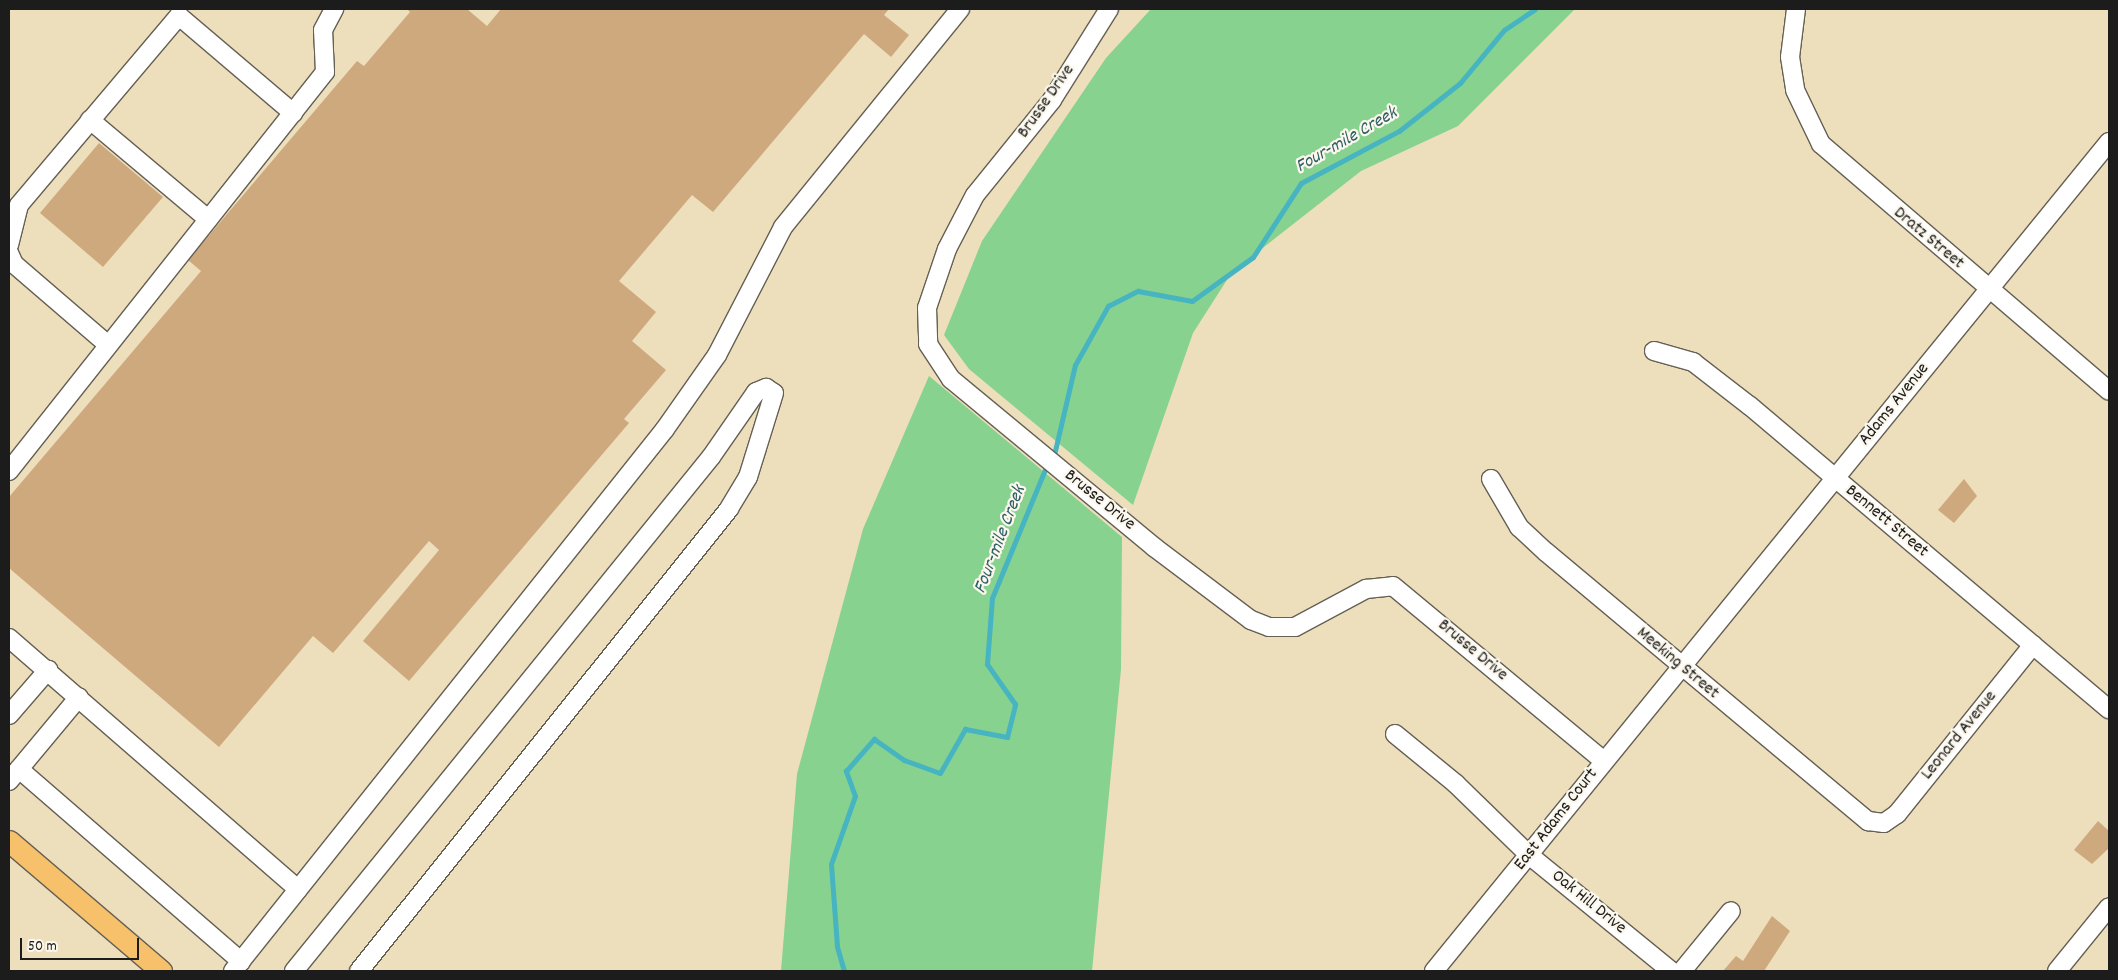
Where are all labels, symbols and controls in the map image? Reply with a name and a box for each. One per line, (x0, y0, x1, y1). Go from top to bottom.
street label: Brusse Drive (1014, 61, 1080, 143)
water label: Four-mile Creek (1292, 103, 1402, 179)
street label: Dratz Street (1888, 203, 1968, 275)
street label: Adams Avenue (1855, 359, 1935, 451)
street label: Brusse Drive (1059, 466, 1139, 536)
street label: Bennett Street (1840, 481, 1932, 563)
water label: Four-mile Creek (970, 483, 1032, 597)
street label: Brusse Drive (1433, 615, 1511, 687)
street label: Meeking Street (1631, 623, 1723, 705)
street label: Leonard Avenue (1917, 687, 2003, 785)
street label: East Adams Court (1510, 765, 1604, 875)
street label: Oak Hill Drive (1546, 866, 1630, 940)
scale bar (22, 928, 141, 960)
text: 50 m (28, 936, 57, 958)

